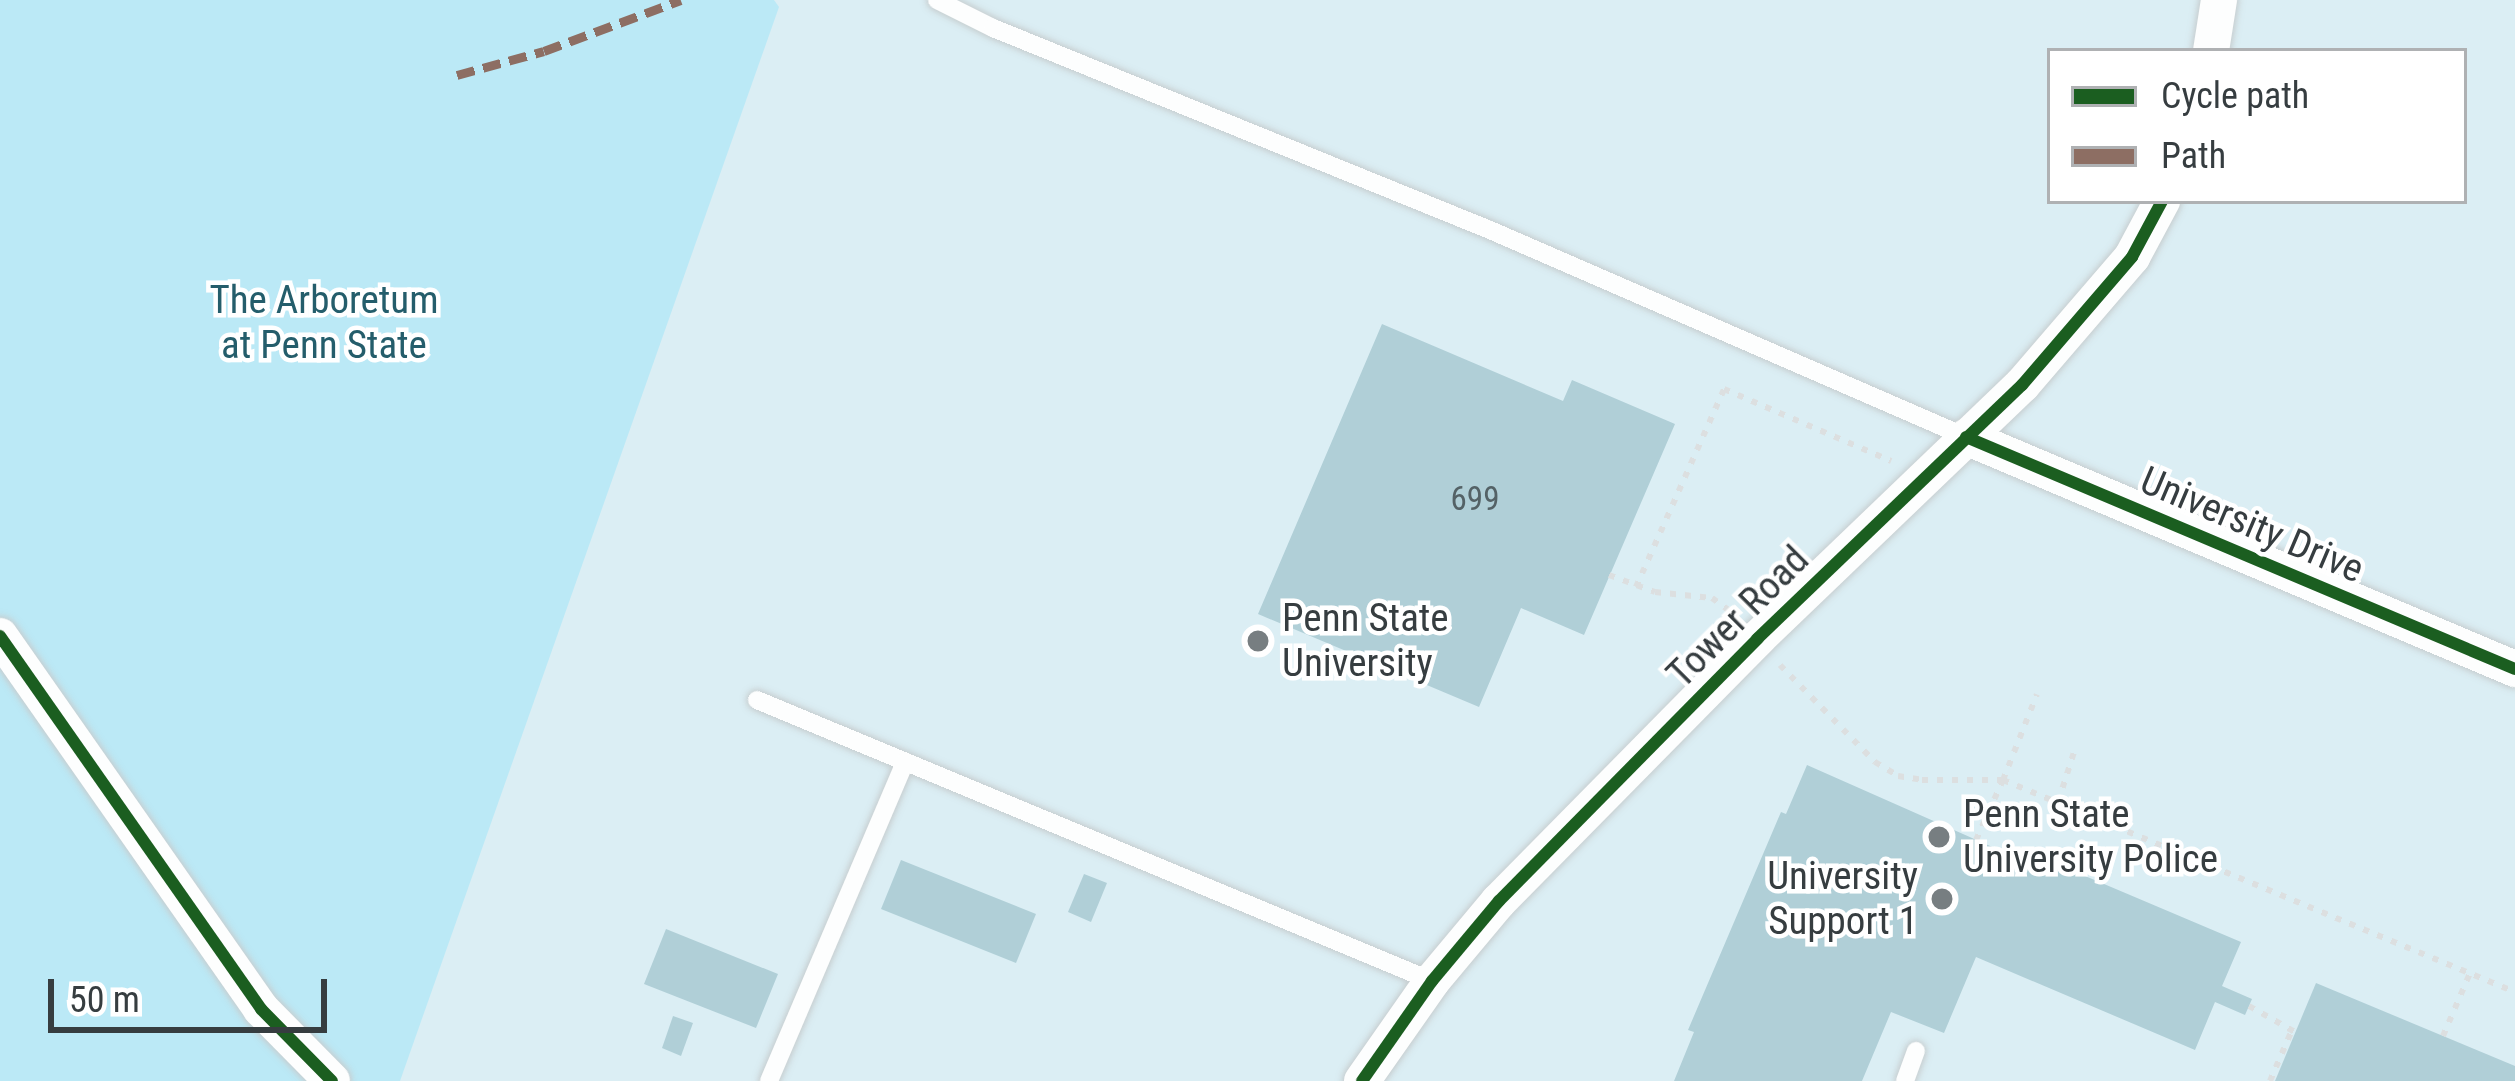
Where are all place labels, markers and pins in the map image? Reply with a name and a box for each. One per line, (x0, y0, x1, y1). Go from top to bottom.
place label: Penn State University (1282, 596, 1449, 687)
marker: Penn State University (1245, 628, 1271, 654)
place label: Penn State University Police (1963, 792, 2218, 883)
marker: Penn State University Police (1926, 824, 1952, 850)
place label: University Support 1 (1767, 854, 1918, 945)
marker: University Support 1 (1929, 886, 1955, 912)

